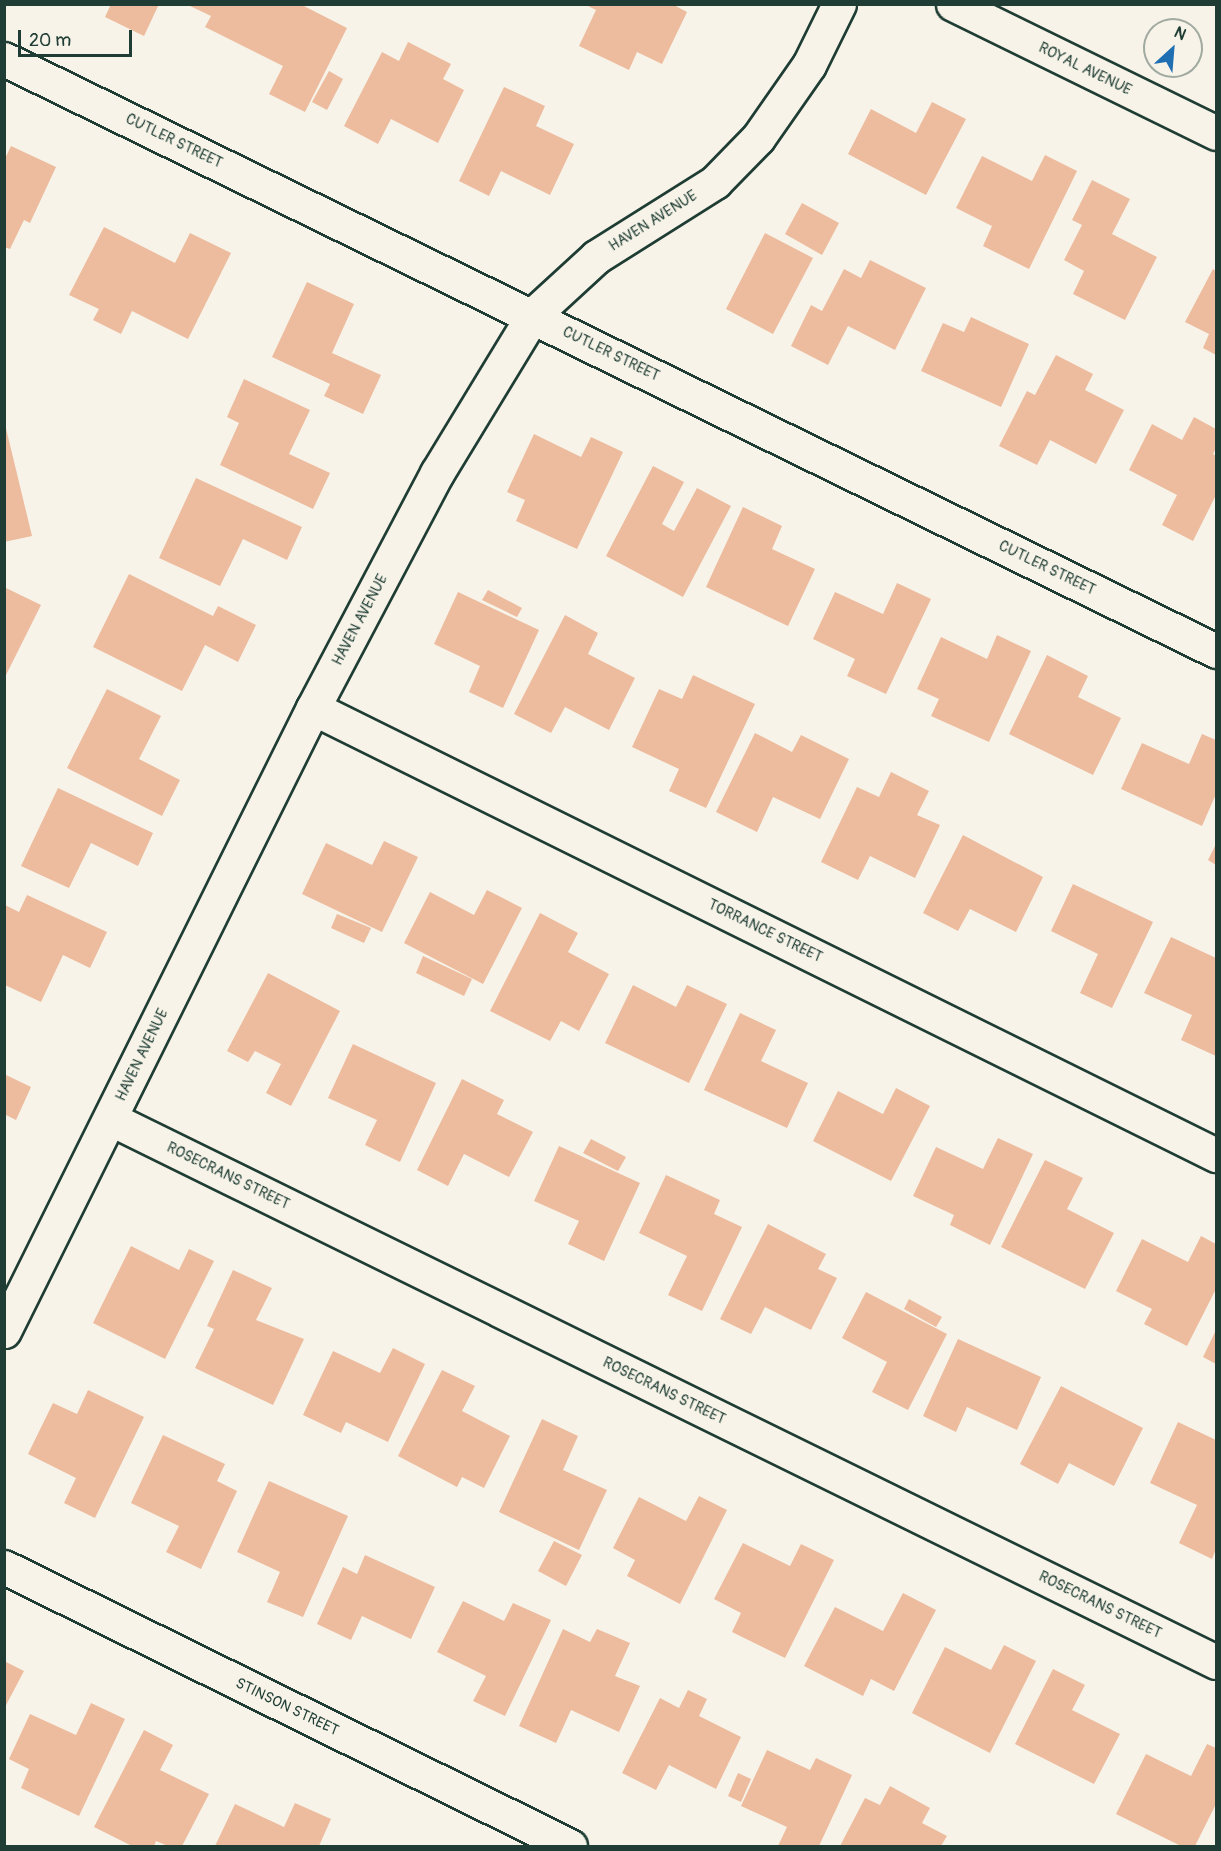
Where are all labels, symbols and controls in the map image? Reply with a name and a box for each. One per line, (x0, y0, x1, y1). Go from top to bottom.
scale bar (21, 18, 135, 56)
north arrow (1143, 18, 1203, 78)
text: N (1171, 22, 1189, 45)
text: 20 m (29, 29, 71, 52)
street label: ROYAL AVENUE (1036, 39, 1134, 99)
street label: CUTLER STREET (123, 110, 225, 172)
street label: HAVEN AVENUE (606, 187, 700, 255)
street label: CUTLER STREET (560, 323, 662, 385)
street label: CUTLER STREET (996, 537, 1098, 599)
street label: HAVEN AVENUE (328, 571, 392, 669)
street label: TORRANCE STREET (705, 895, 825, 967)
street label: HAVEN AVENUE (112, 1006, 172, 1104)
street label: ROSECRANS STREET (164, 1138, 292, 1214)
street label: ROSECRANS STREET (600, 1353, 728, 1429)
street label: ROSECRANS STREET (1036, 1567, 1164, 1643)
street label: STINSON STREET (232, 1674, 342, 1740)

